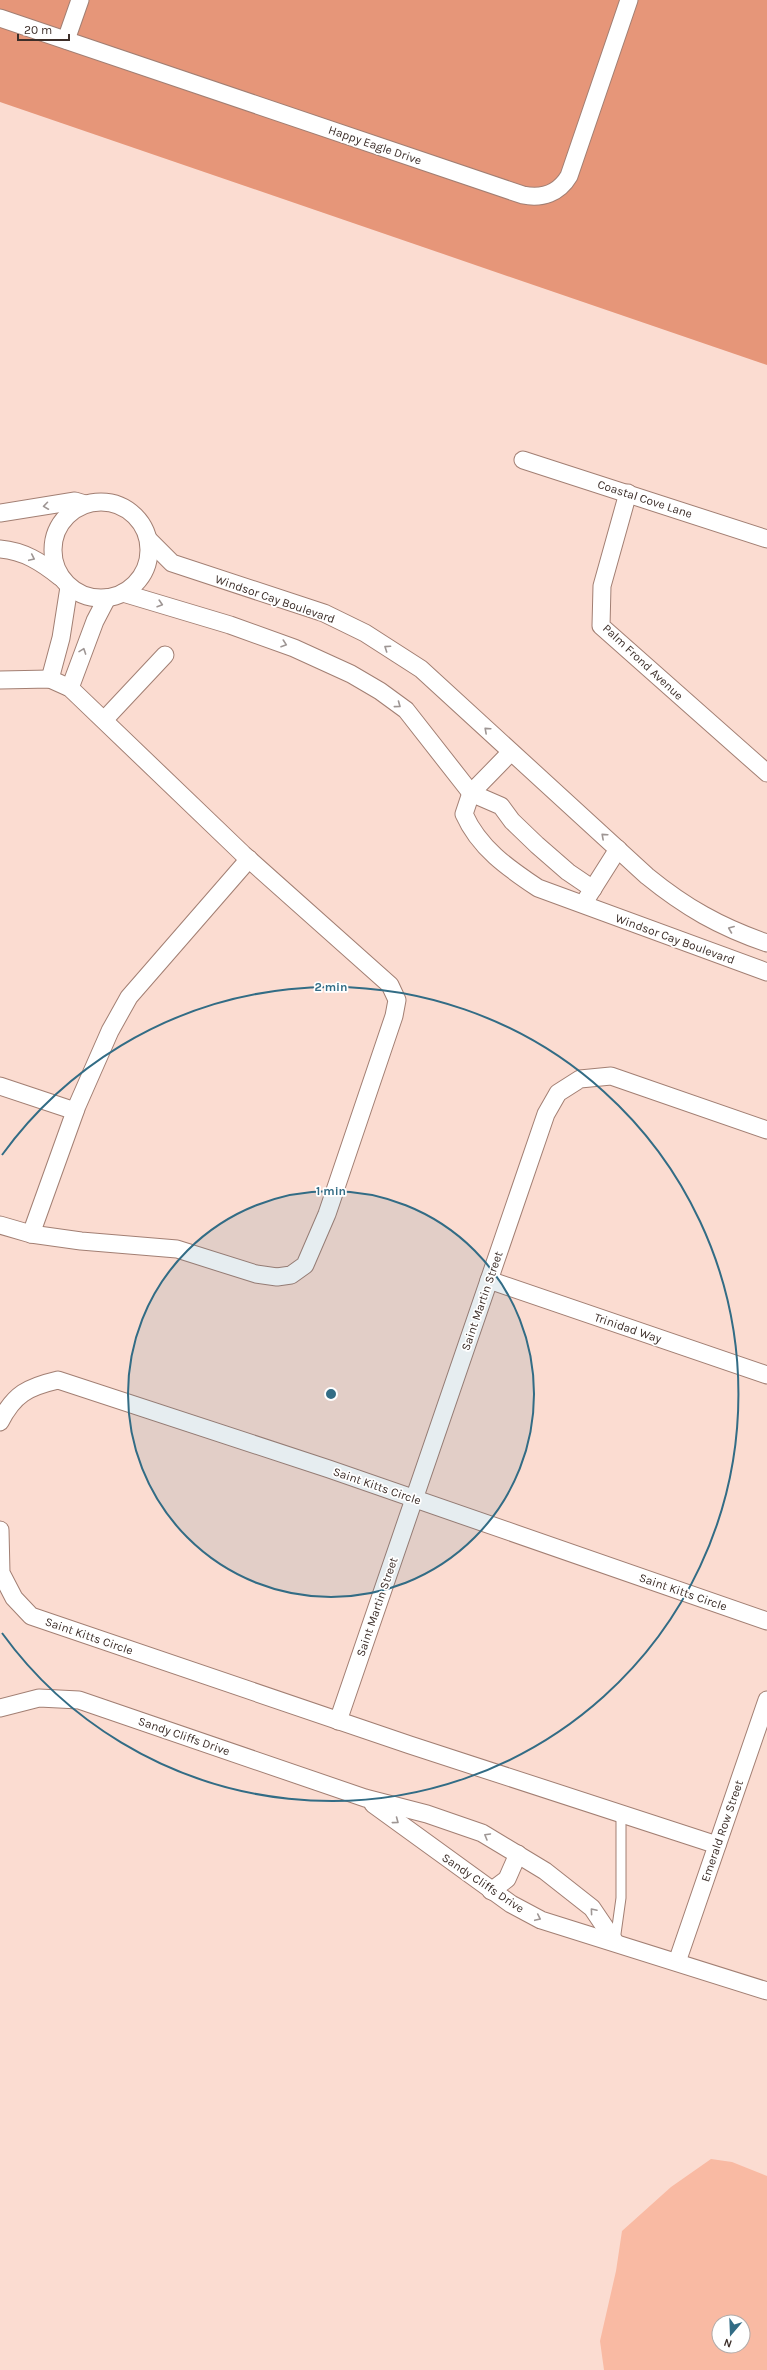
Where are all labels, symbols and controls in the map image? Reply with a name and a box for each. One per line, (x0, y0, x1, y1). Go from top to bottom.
scale bar (18, 16, 69, 42)
text: 20 m (24, 23, 52, 37)
street label: Happy Eagle Drive (327, 122, 423, 168)
street label: Coastal Cove Lane (596, 477, 694, 521)
one-way arrow (43, 501, 49, 510)
one-way arrow (28, 553, 36, 561)
street label: Windsor Cay Boulevard (213, 572, 337, 626)
one-way arrow (156, 599, 163, 608)
street label: Palm Frond Avenue (600, 621, 686, 703)
one-way arrow (280, 639, 287, 648)
one-way arrow (384, 645, 391, 653)
one-way arrow (78, 648, 87, 655)
one-way arrow (394, 700, 401, 708)
one-way arrow (485, 727, 492, 734)
one-way arrow (601, 834, 609, 841)
street label: Windsor Cay Boulevard (613, 911, 737, 967)
one-way arrow (727, 926, 735, 934)
text: 2 min (314, 980, 348, 994)
text: 1 min (316, 1184, 346, 1198)
street label: Saint Martin Street (458, 1249, 506, 1353)
street label: Trinidad Way (593, 1310, 664, 1346)
centre of rings (324, 1387, 338, 1401)
street label: Saint Kitts Circle (331, 1464, 423, 1508)
street label: Saint Martin Street (353, 1555, 401, 1659)
street label: Saint Kitts Circle (637, 1570, 729, 1614)
street label: Saint Kitts Circle (43, 1614, 135, 1658)
street label: Sandy Cliffs Drive (136, 1714, 232, 1758)
street label: Emerald Row Street (698, 1778, 746, 1884)
one-way arrow (392, 1816, 399, 1823)
one-way arrow (484, 1834, 491, 1841)
street label: Sandy Cliffs Drive (439, 1850, 527, 1916)
one-way arrow (590, 1908, 597, 1915)
one-way arrow (534, 1913, 541, 1921)
north arrow (711, 2314, 751, 2354)
text: N (722, 2336, 734, 2350)

